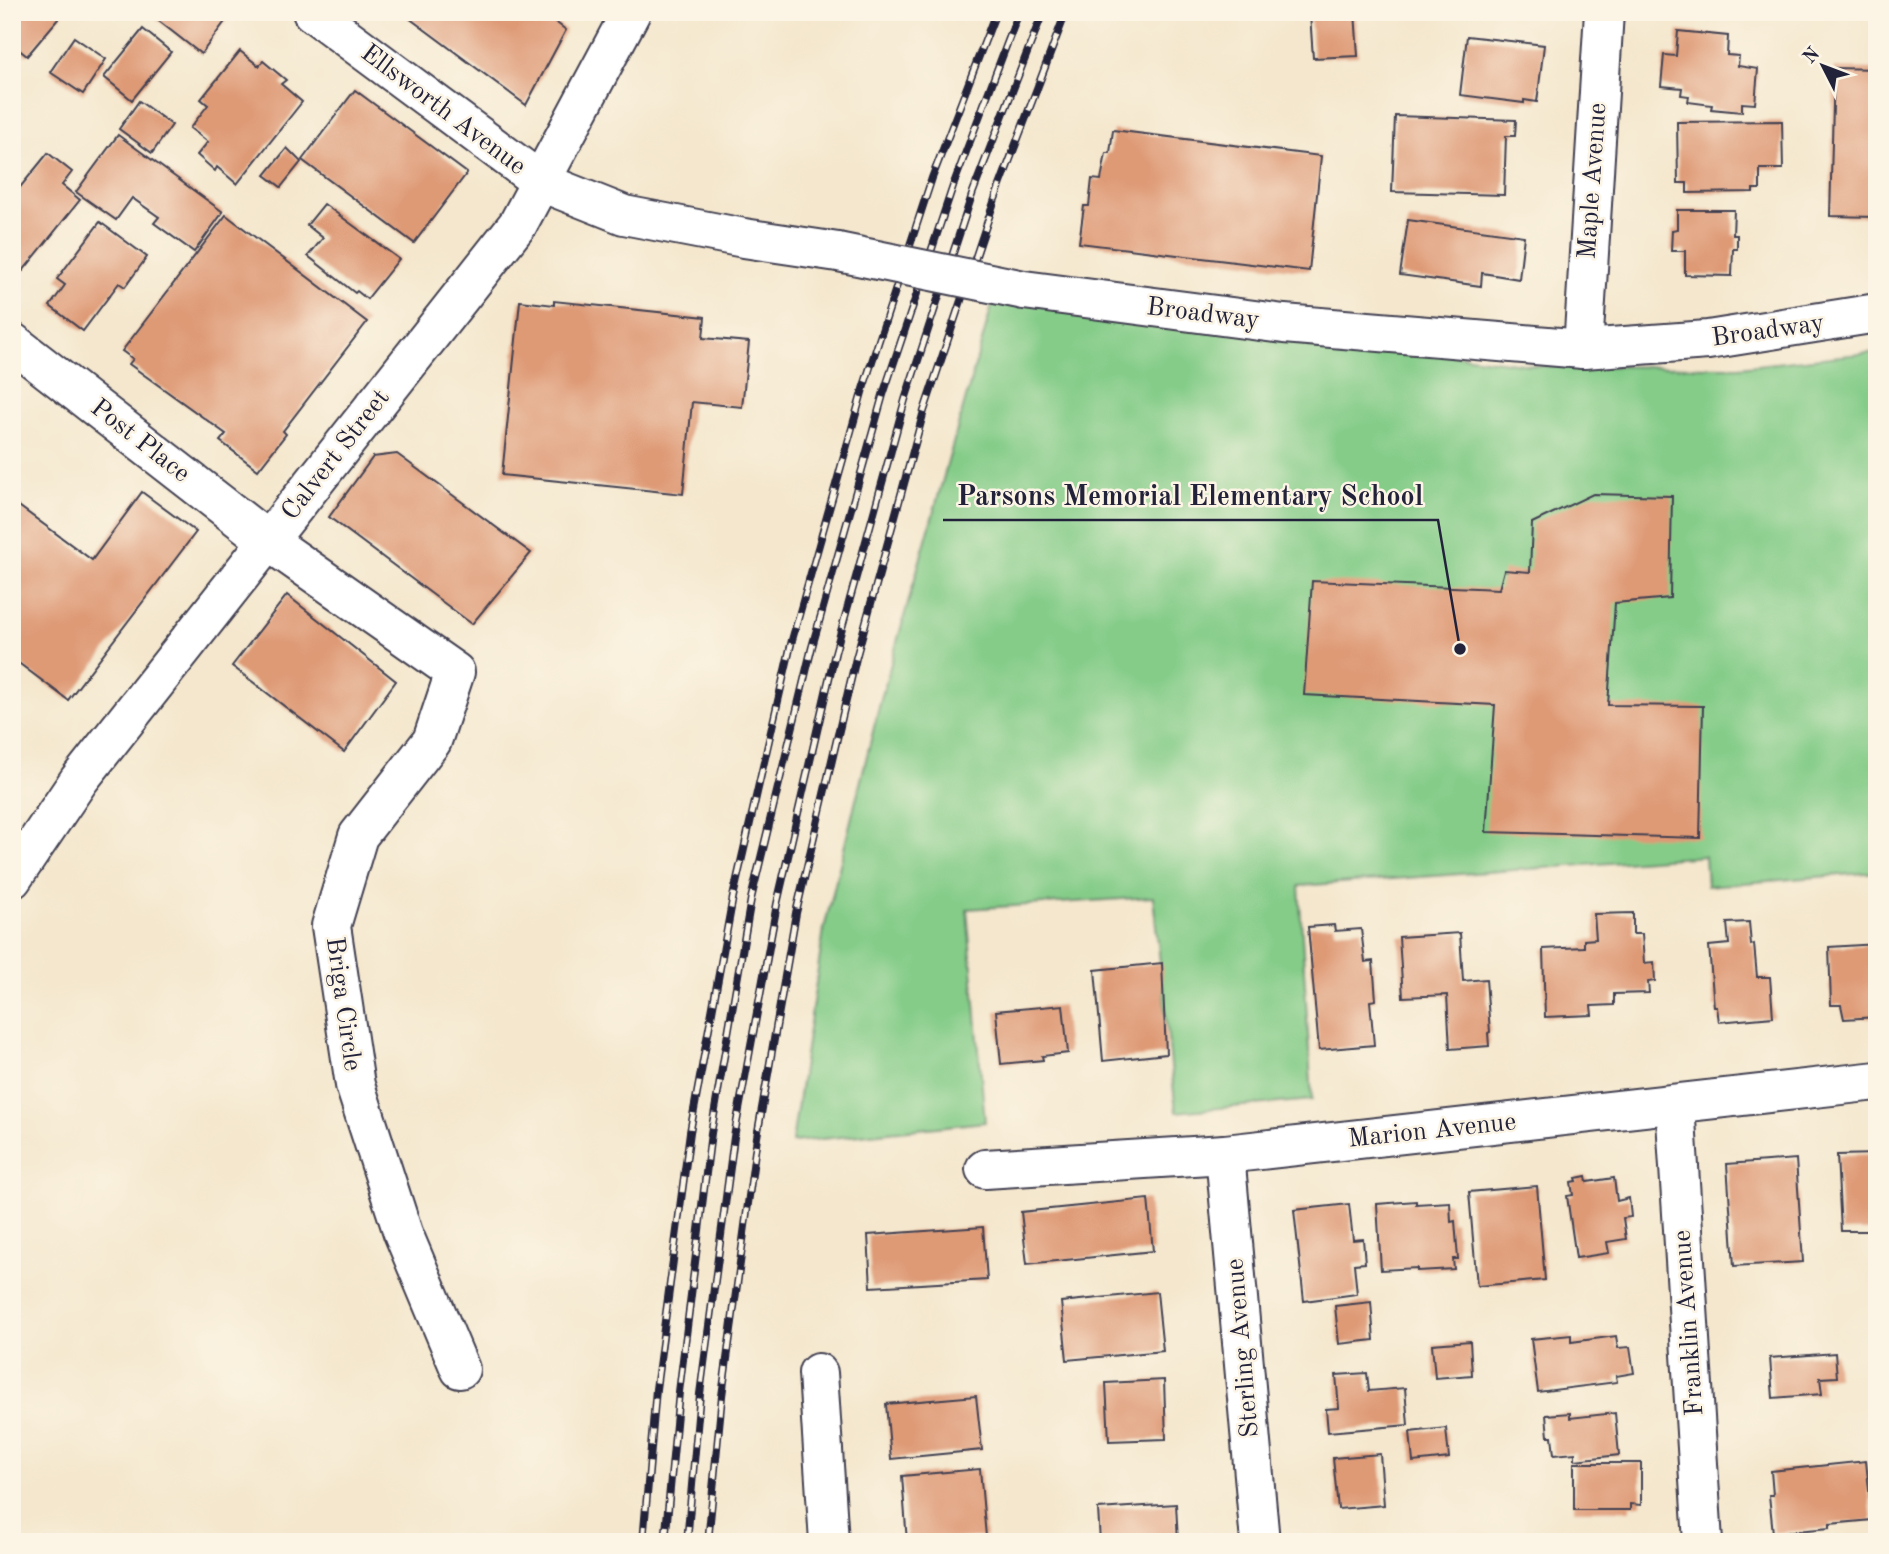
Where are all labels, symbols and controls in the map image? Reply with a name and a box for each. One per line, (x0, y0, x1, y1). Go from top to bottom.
north arrow (1787, 32, 1857, 102)
street label: Ellsworth Avenue (356, 40, 530, 180)
text: N (1800, 44, 1824, 68)
street label: Maple Avenue (1575, 102, 1611, 260)
street label: Broadway (1145, 294, 1261, 334)
street label: Broadway (1710, 310, 1826, 352)
street label: Calvert Street (277, 385, 395, 525)
street label: Post Place (86, 395, 194, 487)
callout: Parsons Memorial Elementary School (943, 471, 1438, 520)
text: Parsons Memorial Elementary School (957, 484, 1424, 512)
street label: Briga Circle (321, 935, 365, 1073)
street label: Marion Avenue (1347, 1109, 1517, 1153)
street label: Franklin Avenue (1670, 1229, 1708, 1417)
street label: Sterling Avenue (1222, 1257, 1264, 1439)

